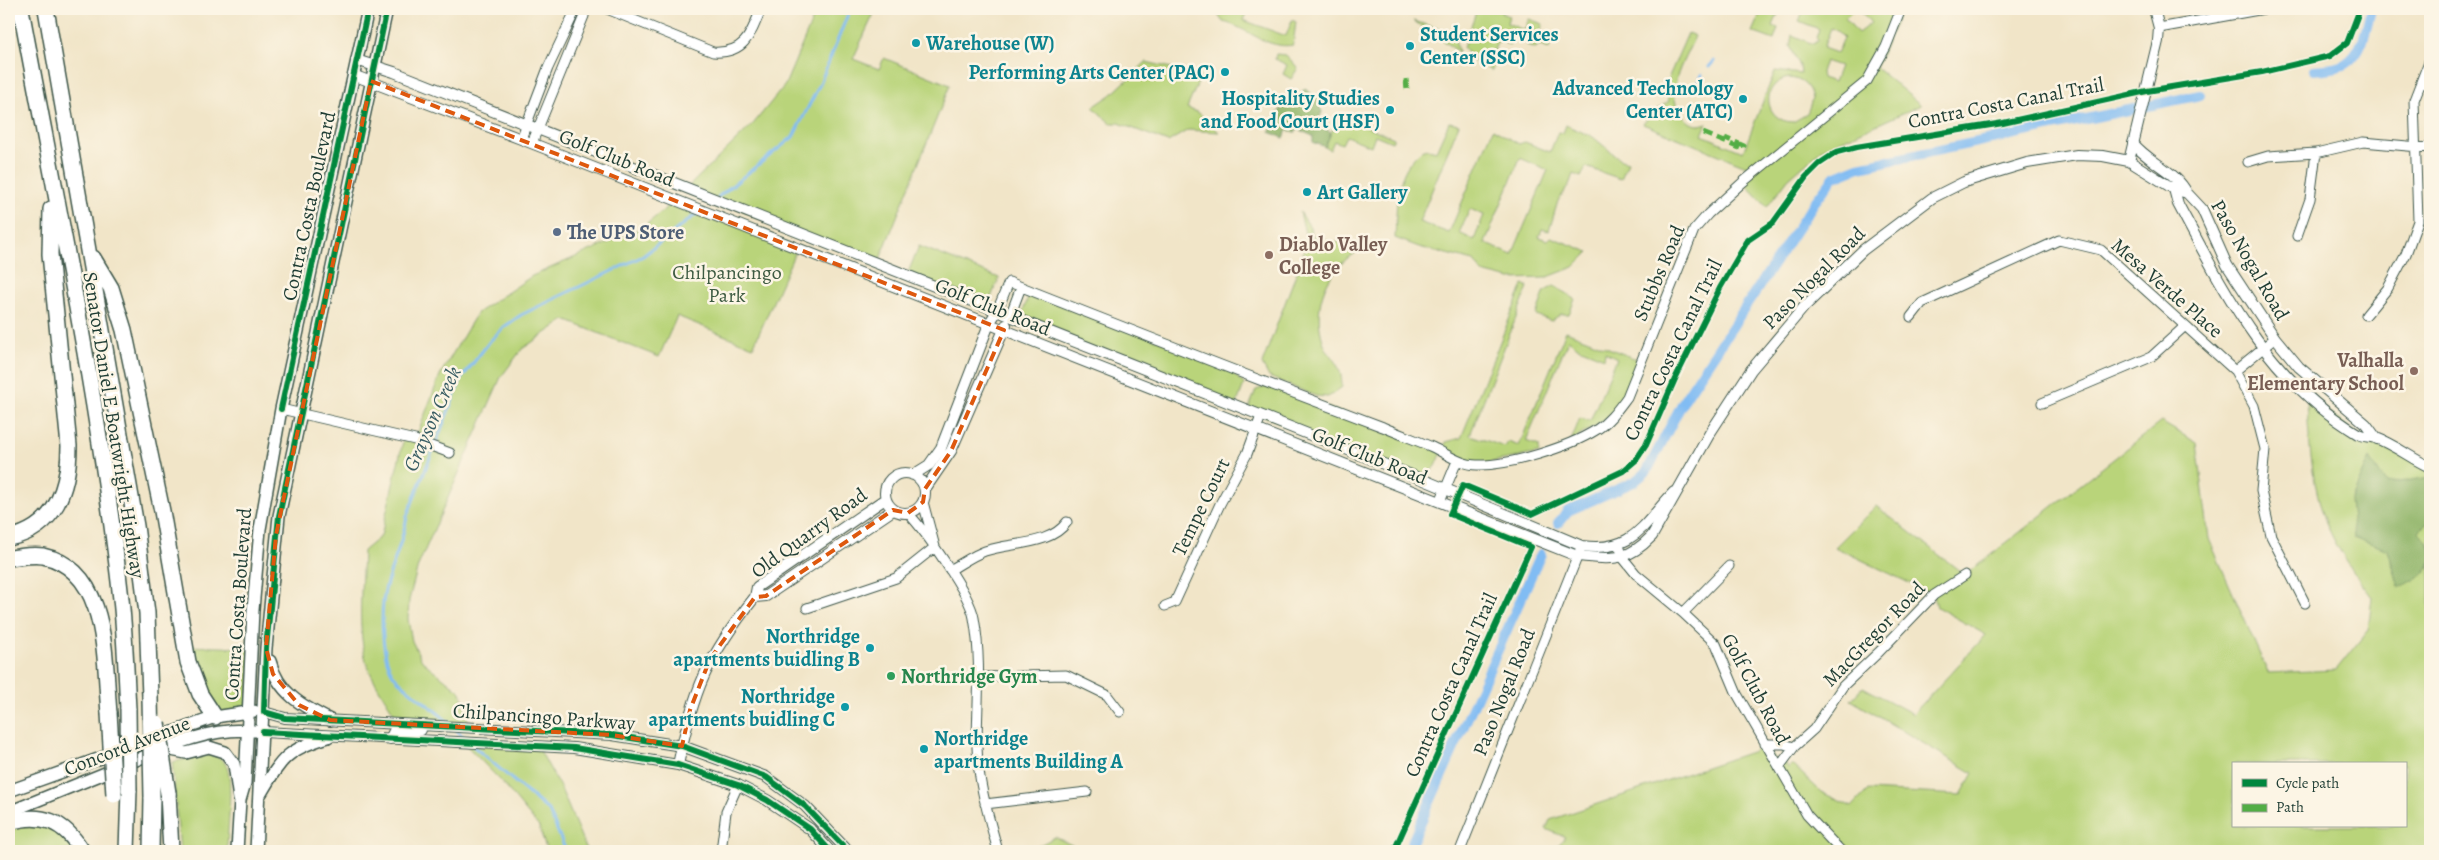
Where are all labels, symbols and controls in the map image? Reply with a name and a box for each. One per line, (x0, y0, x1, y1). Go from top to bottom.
place label: Student Services Center (SSC) (1420, 21, 1559, 71)
place label: Warehouse (W) (925, 30, 1054, 57)
marker: Warehouse (W) (910, 37, 922, 49)
marker: Student Services Center (SSC) (1404, 40, 1416, 52)
place label: Performing Arts Center (PAC) (968, 59, 1215, 86)
marker: Performing Arts Center (PAC) (1219, 66, 1231, 78)
street label: Contra Costa Canal Trail (1906, 71, 2106, 135)
place label: Advanced Technology Center (ATC) (1552, 75, 1734, 125)
place label: Hospitality Studies and Food Court (HSF) (1201, 85, 1380, 135)
marker: Advanced Technology Center (ATC) (1737, 93, 1749, 105)
marker: Hospitality Studies and Food Court (HSF) (1384, 104, 1396, 116)
street label: Contra Costa Boulevard (276, 109, 342, 303)
street label: Golf Club Road (555, 123, 679, 194)
place label: Art Gallery (1316, 179, 1408, 206)
marker: Art Gallery (1301, 186, 1313, 198)
street label: Paso Nogal Road (2204, 195, 2296, 326)
place label: The UPS Store (567, 219, 684, 246)
street label: Paso Nogal Road (1757, 220, 1872, 335)
street label: Stubbs Road (1627, 221, 1691, 325)
marker: The UPS Store (551, 226, 563, 238)
place label: Diablo Valley College (1279, 231, 1388, 281)
street label: Mesa Verde Place (2105, 232, 2229, 344)
marker: Diablo Valley College (1263, 249, 1275, 261)
street label: Contra Costa Canal Trail (1617, 255, 1729, 445)
park label: Chilpancingo Park (672, 259, 782, 309)
street label: Senator Daniel E Boatwright Highway (76, 270, 152, 581)
street label: Golf Club Road (931, 272, 1055, 343)
place label: Valhalla Elementary School (2247, 347, 2405, 397)
water label: Grayson Creek (396, 362, 468, 476)
marker: Valhalla Elementary School (2408, 365, 2420, 377)
street label: Golf Club Road (1308, 421, 1432, 492)
street label: Tempe Court (1166, 453, 1237, 561)
street label: Old Quarry Road (745, 481, 873, 584)
street label: Contra Costa Boulevard (218, 507, 258, 701)
street label: MacGregor Road (1817, 575, 1931, 693)
street label: Contra Costa Canal Trail (1398, 589, 1504, 781)
place label: Northridge apartments buidling B (673, 623, 860, 673)
street label: Paso Nogal Road (1466, 624, 1542, 760)
street label: Golf Club Road (1715, 629, 1797, 750)
marker: Northridge apartments buidling B (864, 642, 876, 654)
place label: Northridge Gym (901, 663, 1038, 690)
marker: Northridge Gym (885, 670, 897, 682)
place label: Northridge apartments buidling C (648, 683, 835, 733)
street label: Chilpancingo Parkway (452, 697, 637, 737)
marker: Northridge apartments buidling C (839, 701, 851, 713)
street label: Concord Avenue (60, 710, 194, 782)
place label: Northridge apartments Building A (934, 725, 1123, 775)
marker: Northridge apartments Building A (918, 743, 930, 755)
legend (2232, 762, 2406, 828)
text: Cycle path (2276, 773, 2339, 793)
text: Path (2276, 797, 2304, 817)

